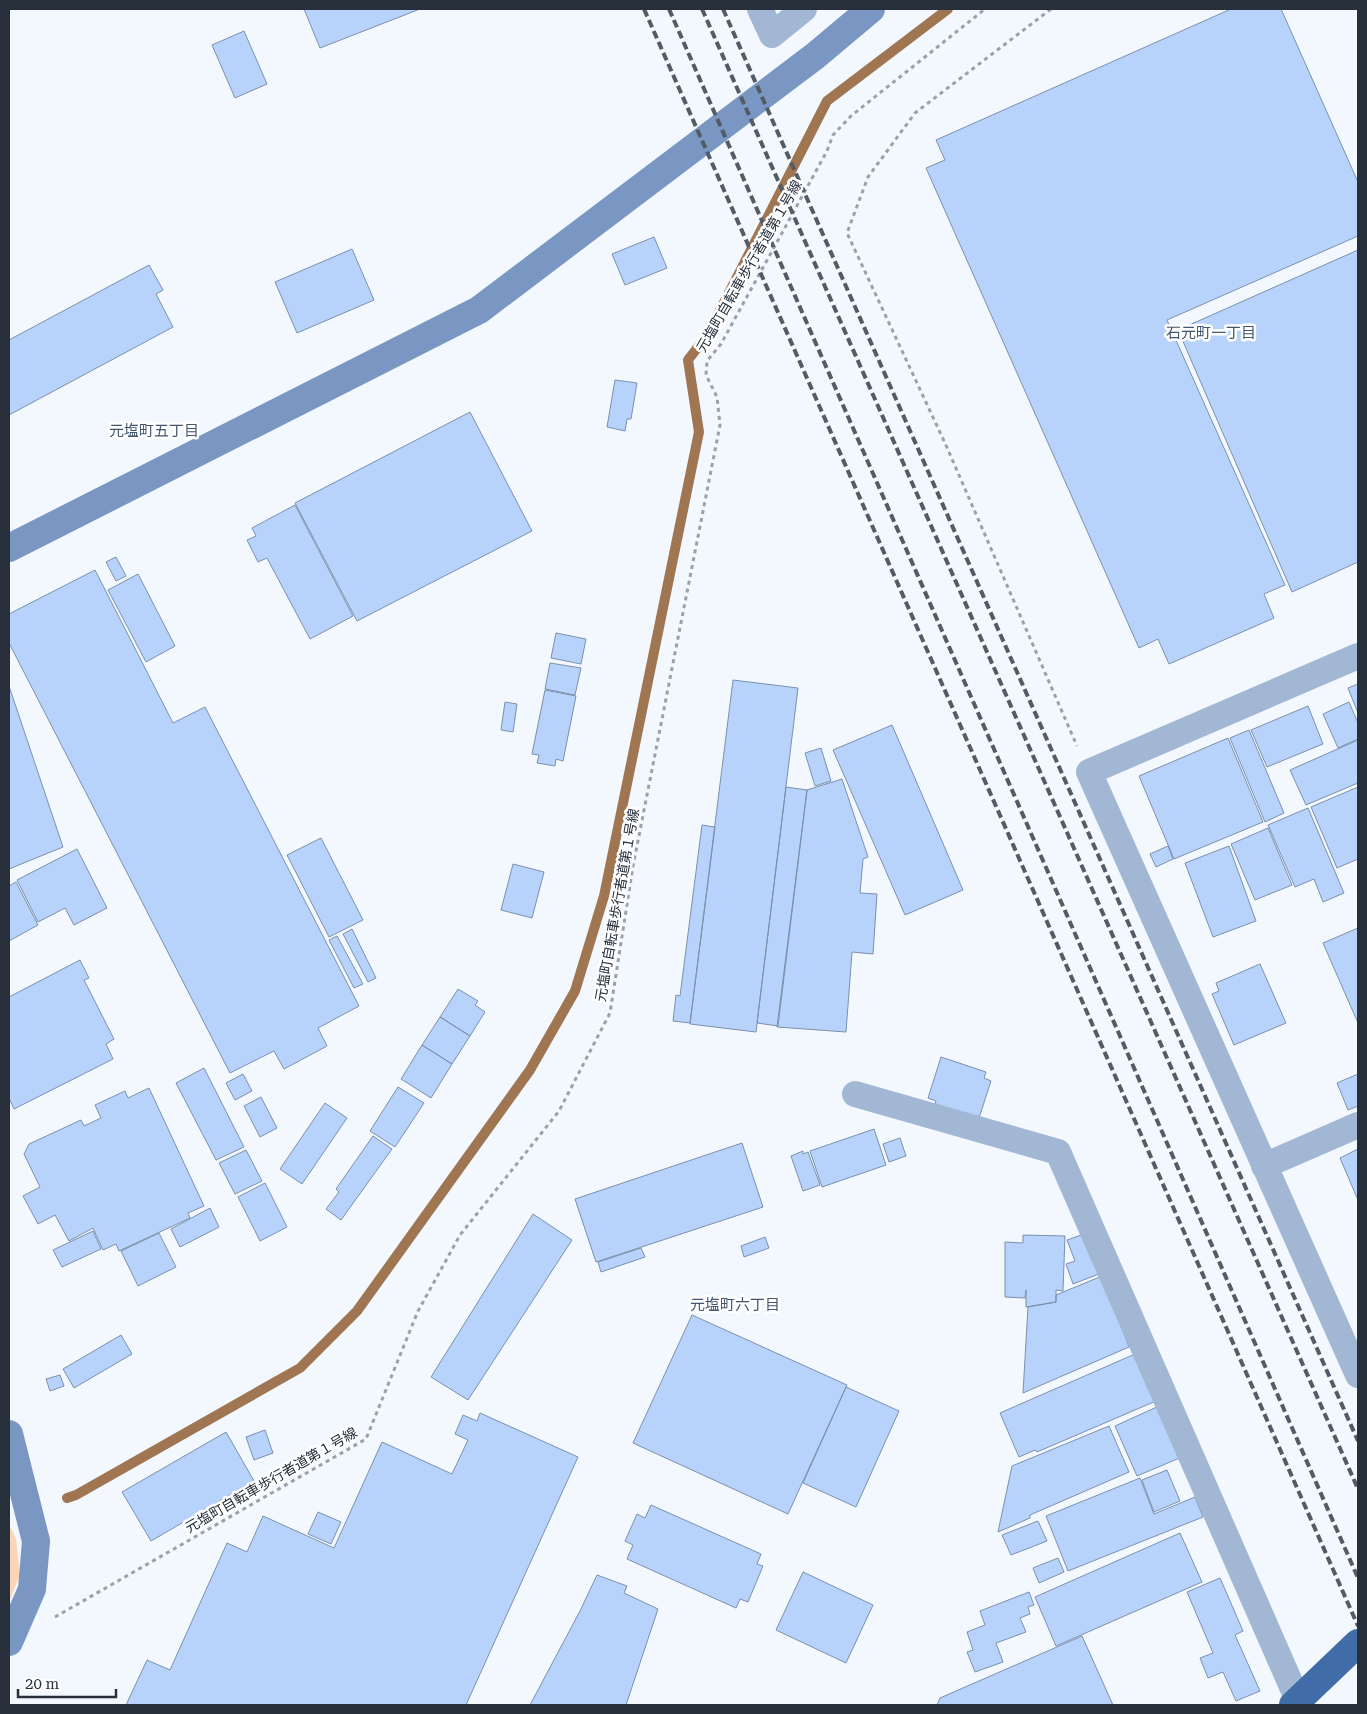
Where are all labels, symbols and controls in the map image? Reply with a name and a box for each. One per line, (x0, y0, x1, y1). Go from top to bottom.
street label: 元塩町自転車歩行者道第１号線 (693, 177, 805, 355)
district label: 石元町一丁目 (1166, 324, 1256, 342)
district label: 元塩町五丁目 (109, 422, 199, 440)
street label: 元塩町自転車歩行者道第１号線 (592, 807, 642, 1003)
district label: 元塩町六丁目 (690, 1296, 780, 1314)
street label: 元塩町自転車歩行者道第１号線 (182, 1424, 360, 1536)
scale bar (18, 1666, 115, 1698)
text: 20 m (25, 1675, 60, 1693)

